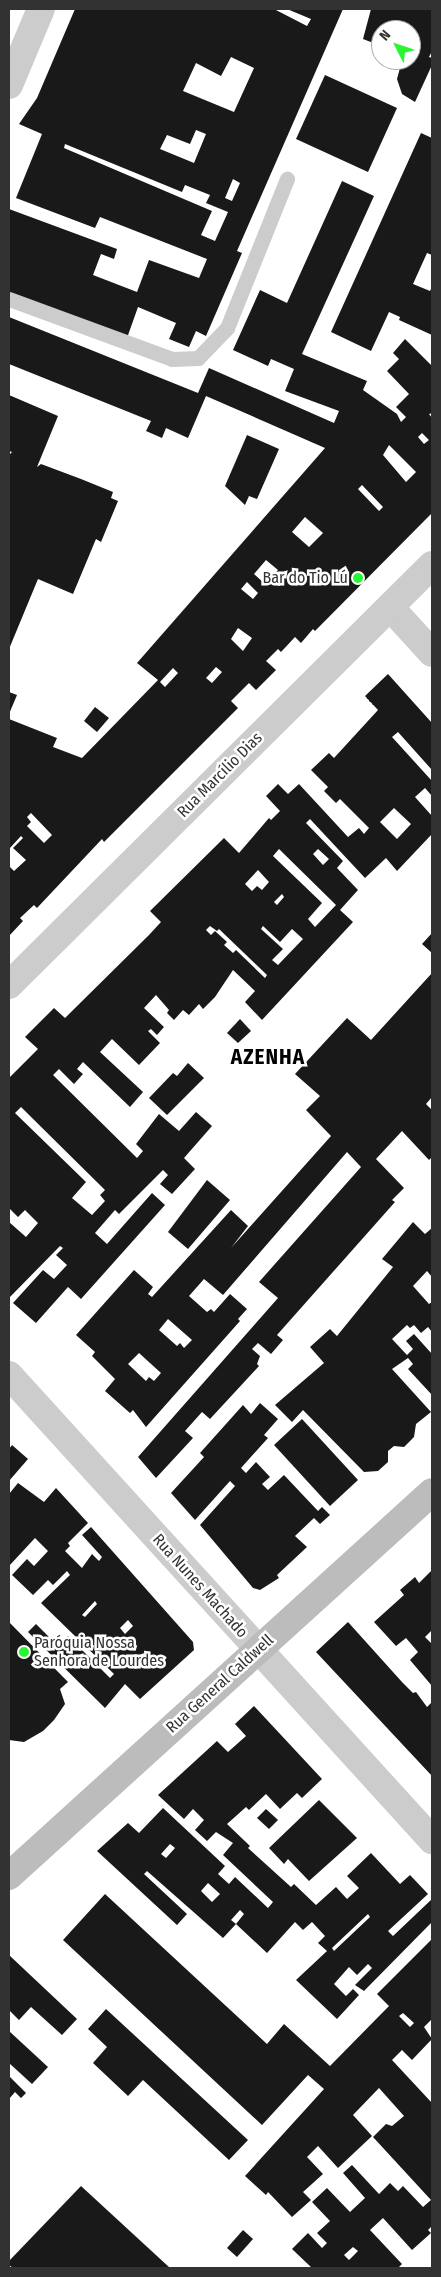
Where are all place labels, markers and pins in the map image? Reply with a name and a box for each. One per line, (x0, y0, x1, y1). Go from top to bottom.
place label: Bar do Tio Lú (262, 568, 348, 588)
marker: Bar do Tio Lú (352, 572, 364, 584)
place label: Paróquia Nossa Senhora de Lourdes (34, 1633, 164, 1671)
marker: Paróquia Nossa Senhora de Lourdes (18, 1646, 30, 1658)

